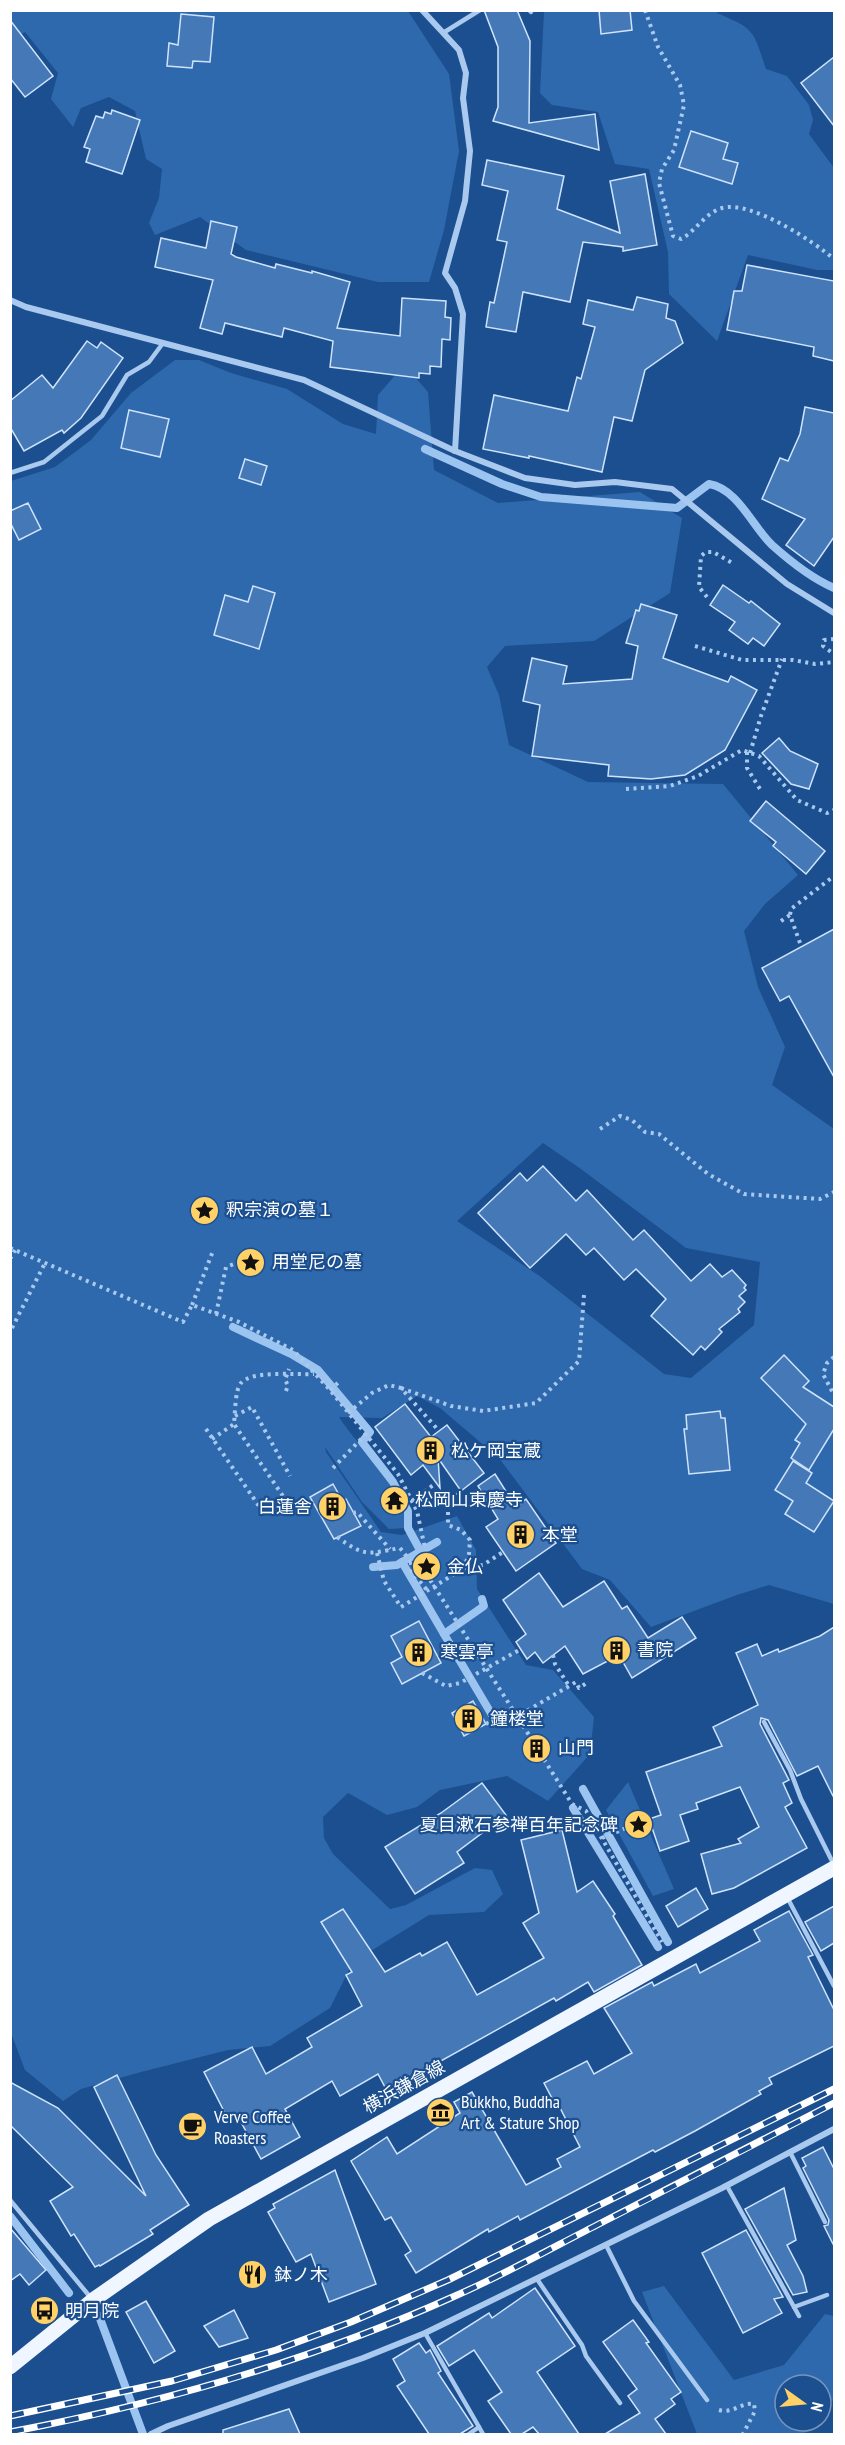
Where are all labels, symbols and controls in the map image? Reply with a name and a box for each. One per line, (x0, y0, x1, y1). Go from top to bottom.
place icon: 釈宗演の墓１ (189, 1194, 221, 1226)
place label: 釈宗演の墓１ (226, 1198, 334, 1221)
place icon: 用堂尼の墓 (235, 1246, 267, 1278)
place label: 用堂尼の墓 (272, 1250, 362, 1273)
building icon: 松ケ岡宝蔵 (414, 1435, 446, 1467)
place label: 松ケ岡宝蔵 (451, 1439, 541, 1462)
temple icon: 松岡山東慶寺 (378, 1484, 410, 1516)
place label: 松岡山東慶寺 (415, 1488, 523, 1511)
building icon: 白蓮舎 (317, 1491, 349, 1523)
place label: 白蓮舎 (258, 1495, 312, 1518)
building icon: 本堂 (505, 1519, 537, 1551)
place label: 本堂 (542, 1523, 578, 1546)
place icon: 金仏 (410, 1551, 442, 1583)
place label: 金仏 (447, 1555, 483, 1578)
building icon: 書院 (600, 1634, 632, 1666)
building icon: 寒雲亭 (403, 1636, 435, 1668)
place label: 書院 (637, 1638, 673, 1661)
place label: 寒雲亭 (440, 1640, 494, 1663)
building icon: 鐘楼堂 (453, 1703, 485, 1735)
place label: 鐘楼堂 (490, 1707, 544, 1730)
building icon: 山門 (521, 1732, 553, 1764)
place label: 山門 (558, 1736, 594, 1759)
place icon: 夏目漱石参禅百年記念碑 (623, 1809, 655, 1841)
place label: 夏目漱石参禅百年記念碑 (420, 1813, 618, 1836)
street label: 横浜鎌倉線 (359, 2055, 449, 2118)
place label: Bukkho, Buddha Art & Stature Shop (461, 2090, 579, 2134)
museum icon: Bukkho, Buddha Art & Stature Shop (424, 2096, 456, 2128)
place label: Verve Coffee Roasters (213, 2105, 291, 2149)
cafe icon: Verve Coffee Roasters (177, 2111, 209, 2143)
restaurant icon: 鉢ノ木 (237, 2259, 269, 2291)
place label: 鉢ノ木 (274, 2263, 328, 2286)
bus stop icon: 明月院 (28, 2295, 60, 2327)
place label: 明月院 (65, 2299, 119, 2322)
north arrow (773, 2373, 833, 2433)
text: N (807, 2400, 828, 2414)

